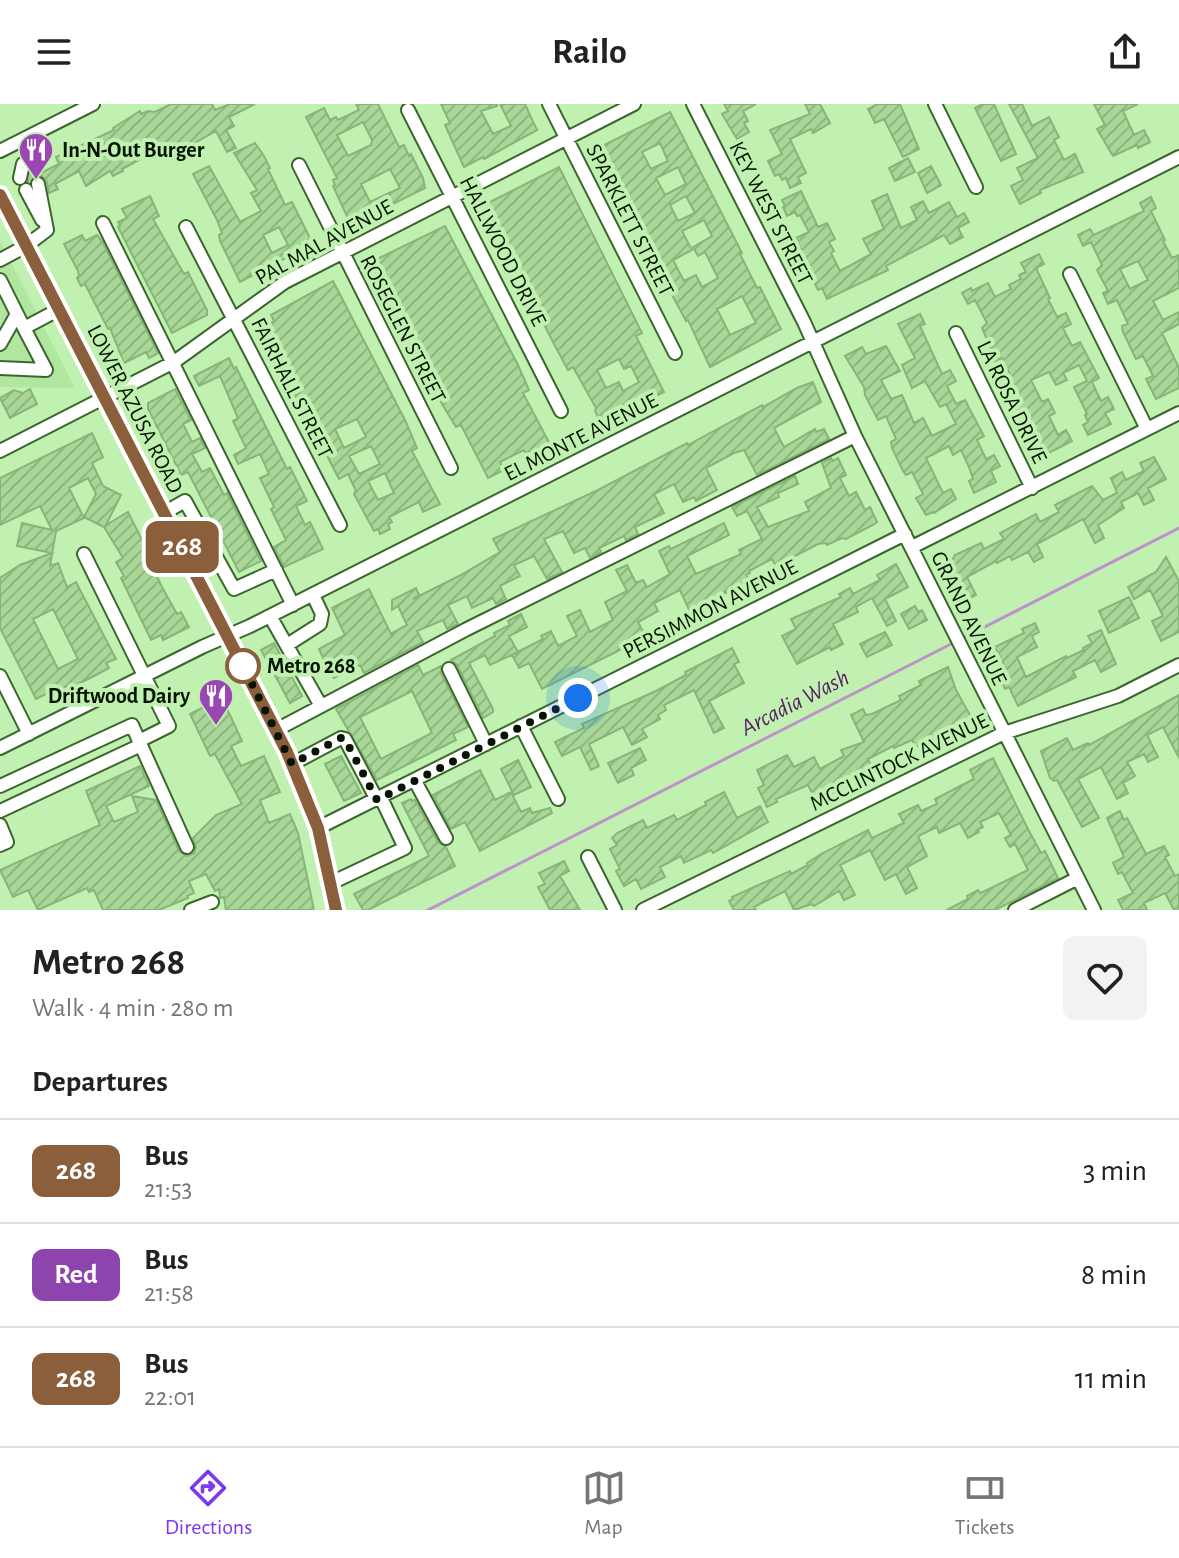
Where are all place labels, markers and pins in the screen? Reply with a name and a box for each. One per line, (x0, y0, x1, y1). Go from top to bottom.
restaurant icon: In-N-Out Burger (17, 131, 55, 181)
place label: In-N-Out Burger (62, 139, 205, 161)
marker: Metro 268 (226, 649, 260, 683)
place label: Metro 268 (267, 655, 356, 677)
restaurant icon: Driftwood Dairy (197, 677, 235, 727)
place label: Driftwood Dairy (48, 685, 190, 708)

